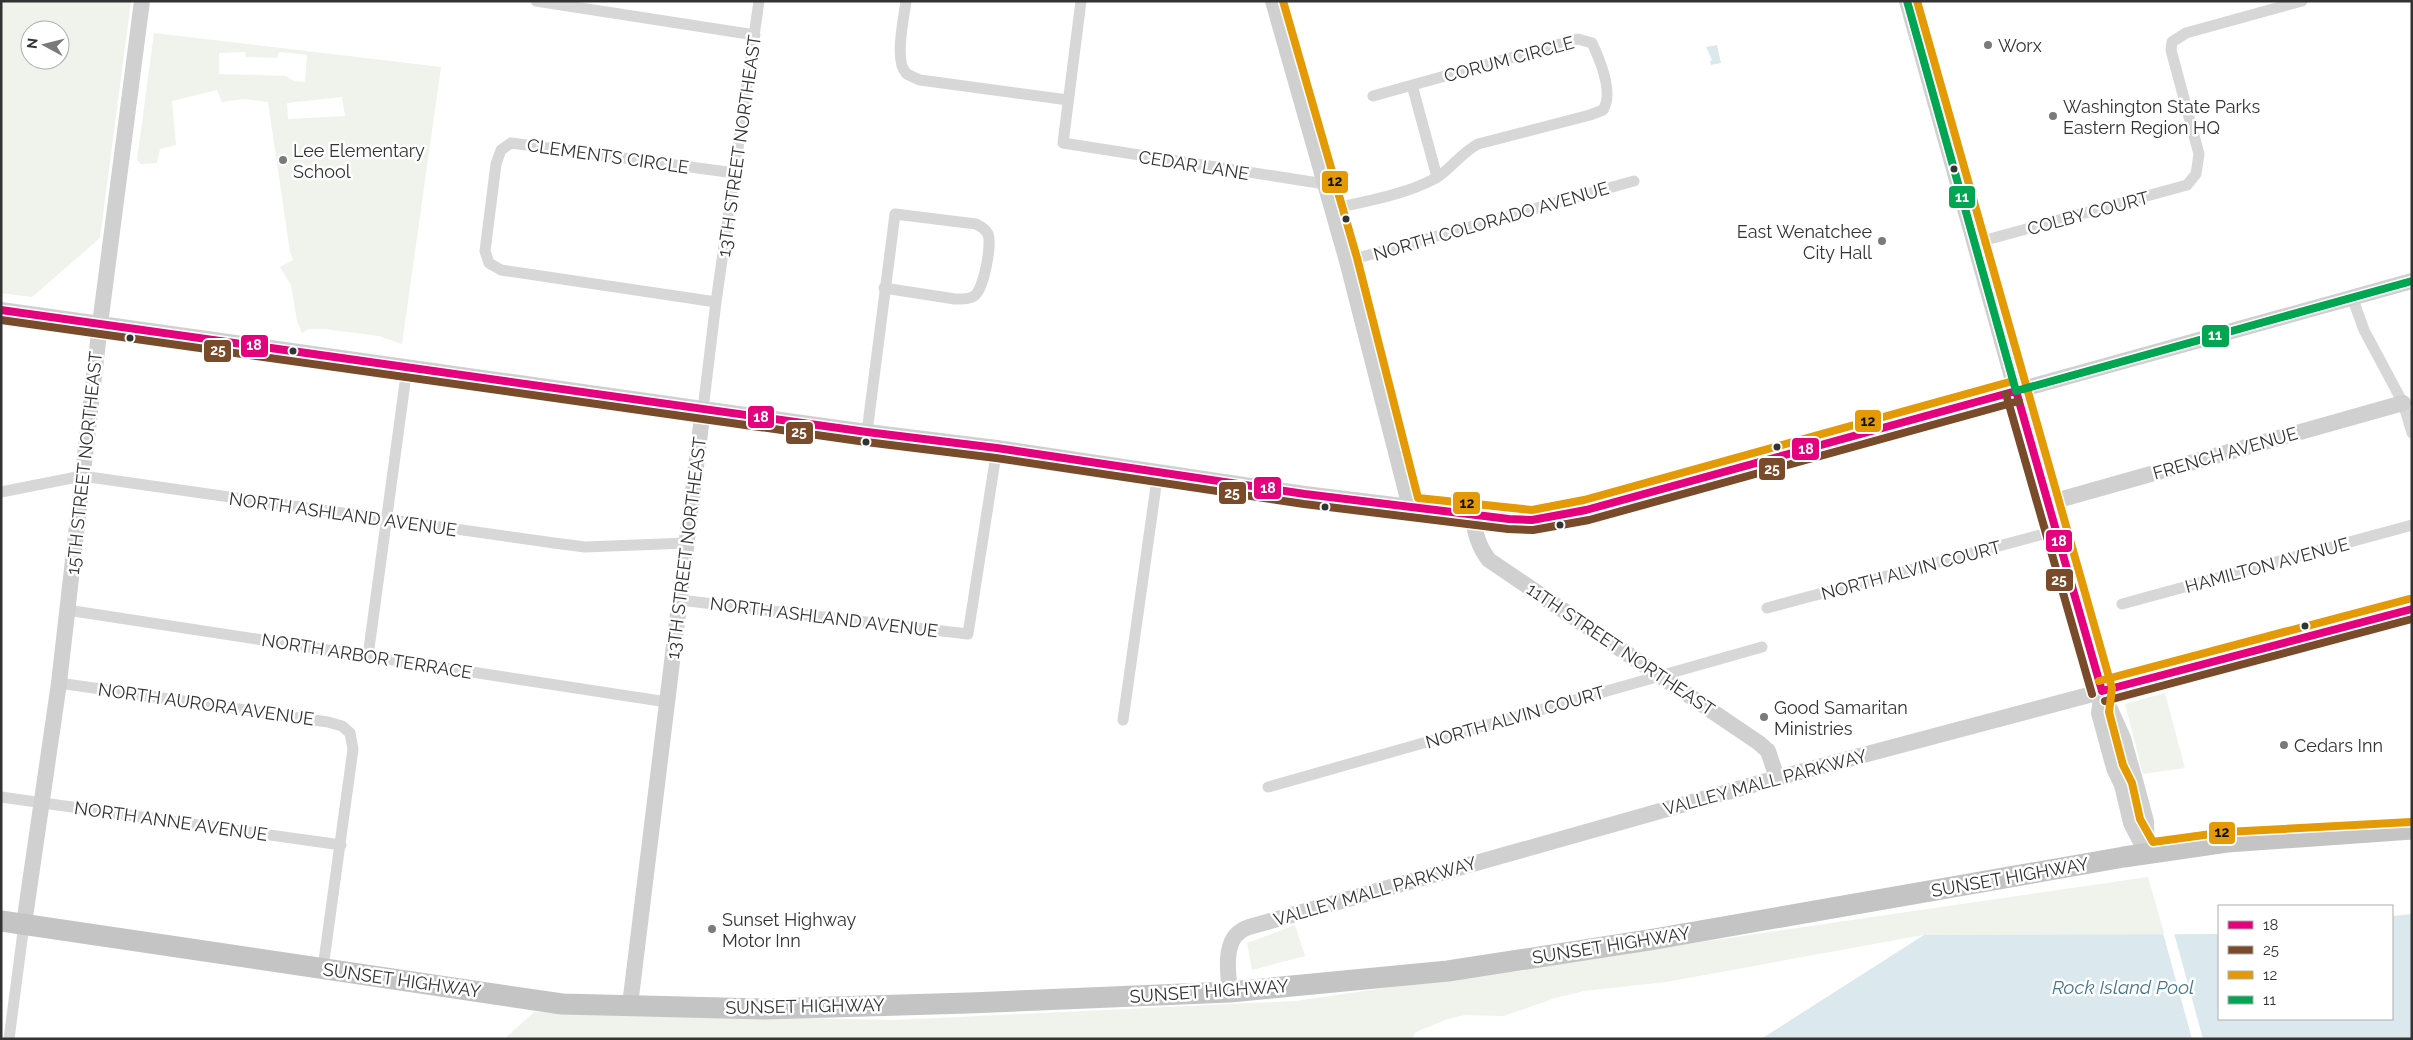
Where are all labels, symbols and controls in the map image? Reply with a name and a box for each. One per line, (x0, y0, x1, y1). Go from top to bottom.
north arrow (20, 20, 70, 70)
street label: CORUM CIRCLE (1442, 32, 1576, 86)
street label: 13TH STREET NORTHEAST (713, 34, 765, 258)
place label: Worx (1998, 35, 2042, 56)
text: N (24, 37, 41, 50)
marker: Worx (1982, 39, 1994, 51)
place label: Washington State Parks Eastern Region HQ (2063, 96, 2260, 138)
marker: Washington State Parks Eastern Region HQ (2047, 110, 2059, 122)
street label: CLEMENTS CIRCLE (526, 134, 690, 178)
place label: Lee Elementary School (293, 140, 425, 182)
street label: CEDAR LANE (1137, 146, 1251, 184)
marker: Lee Elementary School (277, 154, 289, 166)
unlabelled marker (1949, 164, 1959, 174)
line badge: 12 (1321, 170, 1349, 194)
text: 12 (1328, 173, 1343, 189)
street label: NORTH COLORADO AVENUE (1371, 177, 1611, 265)
line badge: 11 (1948, 185, 1976, 209)
street label: COLBY COURT (2025, 187, 2151, 239)
text: 11 (1955, 189, 1969, 205)
unlabelled marker (1341, 214, 1351, 224)
place label: East Wenatchee City Hall (1737, 221, 1872, 263)
marker: East Wenatchee City Hall (1876, 235, 1888, 247)
line badge: 11 (2201, 324, 2230, 348)
text: 11 (2208, 327, 2222, 343)
unlabelled marker (125, 333, 135, 343)
line badge: 18 (240, 334, 269, 358)
text: 18 (246, 337, 262, 353)
line badge: 25 (203, 339, 232, 363)
text: 25 (210, 342, 226, 358)
unlabelled marker (288, 346, 298, 356)
street label: 15TH STREET NORTHEAST (62, 350, 106, 576)
line badge: 18 (747, 405, 775, 429)
text: 18 (753, 409, 769, 425)
line badge: 12 (1854, 409, 1882, 433)
text: 12 (1861, 413, 1876, 429)
line badge: 25 (785, 421, 814, 445)
street label: FRENCH AVENUE (2150, 422, 2300, 484)
text: 25 (791, 424, 807, 440)
street label: 13TH STREET NORTHEAST (662, 436, 710, 660)
unlabelled marker (861, 437, 871, 447)
line badge: 18 (1791, 437, 1820, 461)
text: 18 (1798, 441, 1814, 457)
unlabelled marker (1772, 442, 1782, 452)
line badge: 25 (1758, 457, 1786, 481)
text: 25 (1764, 461, 1780, 477)
line badge: 18 (1253, 476, 1282, 500)
text: 18 (1260, 480, 1276, 496)
line badge: 25 (1218, 481, 1247, 505)
text: 25 (1224, 485, 1240, 501)
street label: NORTH ASHLAND AVENUE (228, 488, 458, 540)
line badge: 12 (1452, 491, 1481, 515)
text: 12 (1460, 495, 1475, 511)
unlabelled marker (1320, 502, 1330, 512)
unlabelled marker (1555, 520, 1565, 530)
line badge: 18 (2045, 529, 2073, 553)
text: 18 (2051, 533, 2067, 549)
street label: HAMILTON AVENUE (2183, 533, 2351, 597)
street label: NORTH ALVIN COURT (1819, 536, 2003, 604)
line badge: 25 (2045, 568, 2074, 592)
text: 25 (2051, 572, 2067, 588)
street label: 11TH STREET NORTHEAST (1523, 578, 1719, 720)
street label: NORTH ASHLAND AVENUE (709, 593, 939, 641)
unlabelled marker (2300, 621, 2310, 631)
street label: NORTH ARBOR TERRACE (260, 629, 474, 683)
street label: NORTH AURORA AVENUE (97, 678, 315, 730)
street label: NORTH ALVIN COURT (1423, 681, 1607, 753)
place label: Good Samaritan Ministries (1774, 697, 1908, 739)
marker: Good Samaritan Ministries (1758, 711, 1770, 723)
place label: Cedars Inn (2294, 735, 2383, 756)
marker: Cedars Inn (2278, 739, 2290, 751)
street label: VALLEY MALL PARKWAY (1661, 745, 1869, 819)
street label: NORTH ANNE AVENUE (73, 797, 269, 845)
line badge: 12 (2208, 821, 2236, 845)
text: 12 (2215, 824, 2230, 840)
street label: VALLEY MALL PARKWAY (1271, 852, 1479, 930)
street label: SUNSET HIGHWAY (1930, 853, 2091, 901)
legend (2218, 905, 2393, 1020)
place label: Sunset Highway Motor Inn (722, 909, 856, 951)
text: 18 (2263, 916, 2278, 934)
street label: SUNSET HIGHWAY (1531, 922, 1692, 968)
marker: Sunset Highway Motor Inn (706, 923, 718, 935)
text: 25 (2263, 941, 2279, 959)
street label: SUNSET HIGHWAY (322, 959, 483, 1002)
text: 12 (2263, 966, 2277, 984)
street label: SUNSET HIGHWAY (1129, 975, 1290, 1007)
water label: Rock Island Pool (2052, 976, 2194, 998)
text: 11 (2263, 991, 2276, 1009)
street label: SUNSET HIGHWAY (725, 994, 885, 1018)

